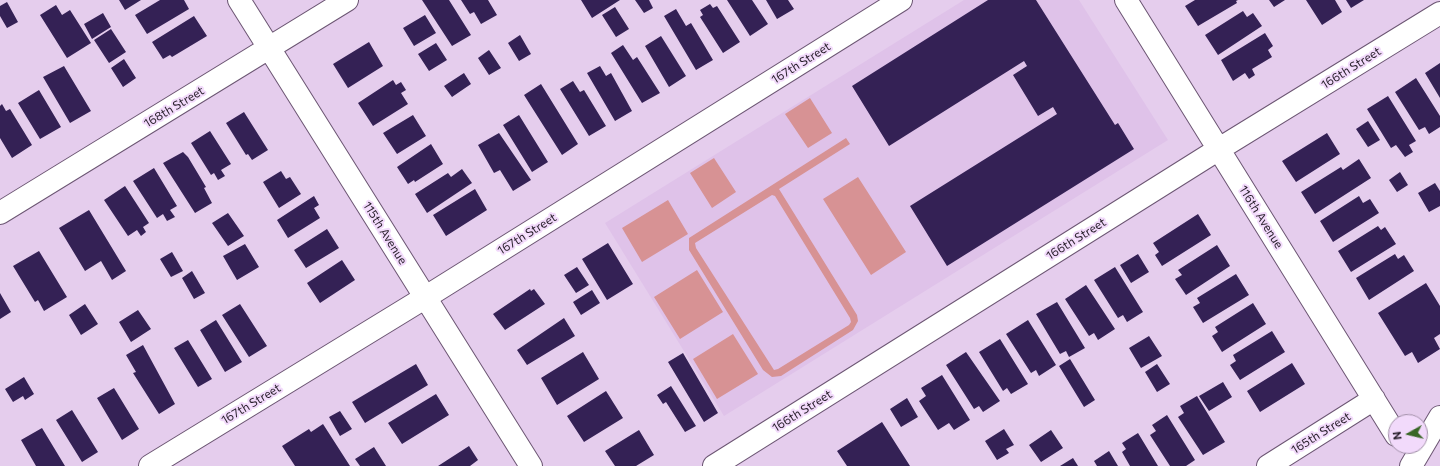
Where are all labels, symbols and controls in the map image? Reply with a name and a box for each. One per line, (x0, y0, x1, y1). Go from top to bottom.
street label: 167th Street (769, 39, 833, 87)
street label: 166th Street (1318, 44, 1384, 92)
street label: 168th Street (141, 83, 207, 131)
street label: 116th Avenue (1236, 183, 1286, 251)
street label: 115th Avenue (360, 199, 410, 267)
street label: 167th Street (495, 210, 559, 258)
street label: 166th Street (1043, 215, 1109, 263)
street label: 167th Street (219, 381, 283, 427)
street label: 166th Street (769, 387, 835, 435)
street label: 165th Street (1289, 409, 1353, 457)
north arrow (1388, 414, 1428, 454)
text: N (1390, 431, 1404, 441)

